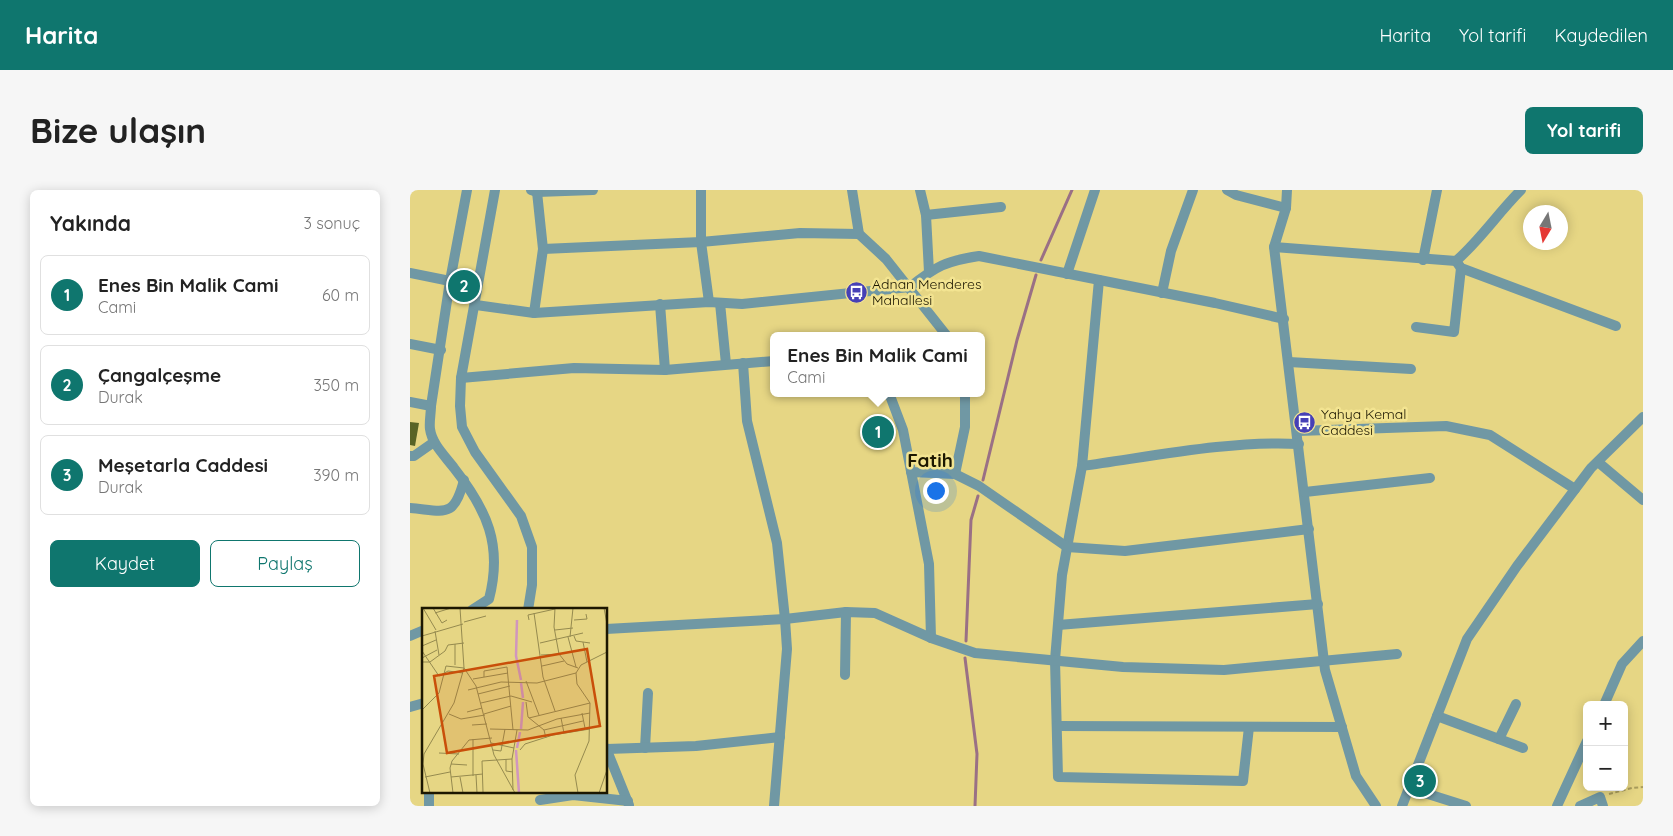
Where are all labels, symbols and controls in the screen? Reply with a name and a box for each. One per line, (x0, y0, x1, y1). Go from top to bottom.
text: Harita (25, 20, 98, 50)
text: Harita (1379, 24, 1431, 47)
text: Yol tarifi (1459, 24, 1526, 47)
text: Kaydedilen (1554, 24, 1648, 47)
button: Yol tarifi (1525, 107, 1643, 154)
text: Bize ulaşın (30, 108, 206, 152)
north arrow (1523, 205, 1568, 250)
text: Yakında (50, 210, 131, 236)
text: 3 sonuç (303, 213, 360, 233)
pin: 2 (448, 267, 480, 305)
text: Enes Bin Malik Cami (98, 273, 279, 297)
place label: Adnan Menderes Mahallesi (872, 275, 982, 309)
bus stop icon: Adnan Menderes Mahallesi (844, 280, 868, 304)
text: 1 (64, 285, 70, 305)
text: 60 m (322, 285, 359, 305)
text: Cami (98, 297, 136, 317)
popup (770, 332, 985, 397)
text: Enes Bin Malik Cami (787, 343, 968, 367)
text: Çangalçeşme (98, 363, 221, 387)
text: Cami (787, 367, 825, 387)
text: 2 (62, 375, 72, 395)
text: 350 m (313, 375, 359, 395)
text: Durak (98, 387, 143, 407)
place label: Yahya Kemal Caddesi (1321, 405, 1407, 439)
bus stop icon: Yahya Kemal Caddesi (1293, 410, 1317, 434)
pin: 1 (862, 413, 894, 451)
district label: Fatih (907, 448, 953, 472)
text: Meşetarla Caddesi (98, 453, 268, 477)
text: 3 (63, 465, 71, 485)
text: 390 m (313, 465, 359, 485)
text: Durak (98, 477, 143, 497)
your location (923, 478, 949, 504)
button: Kaydet (50, 540, 200, 587)
button: Paylaş (210, 540, 360, 587)
inset map (422, 608, 608, 794)
map controls (1583, 701, 1628, 791)
button: + (1583, 701, 1628, 746)
button: − (1583, 746, 1628, 791)
pin: 3 (1404, 762, 1436, 800)

